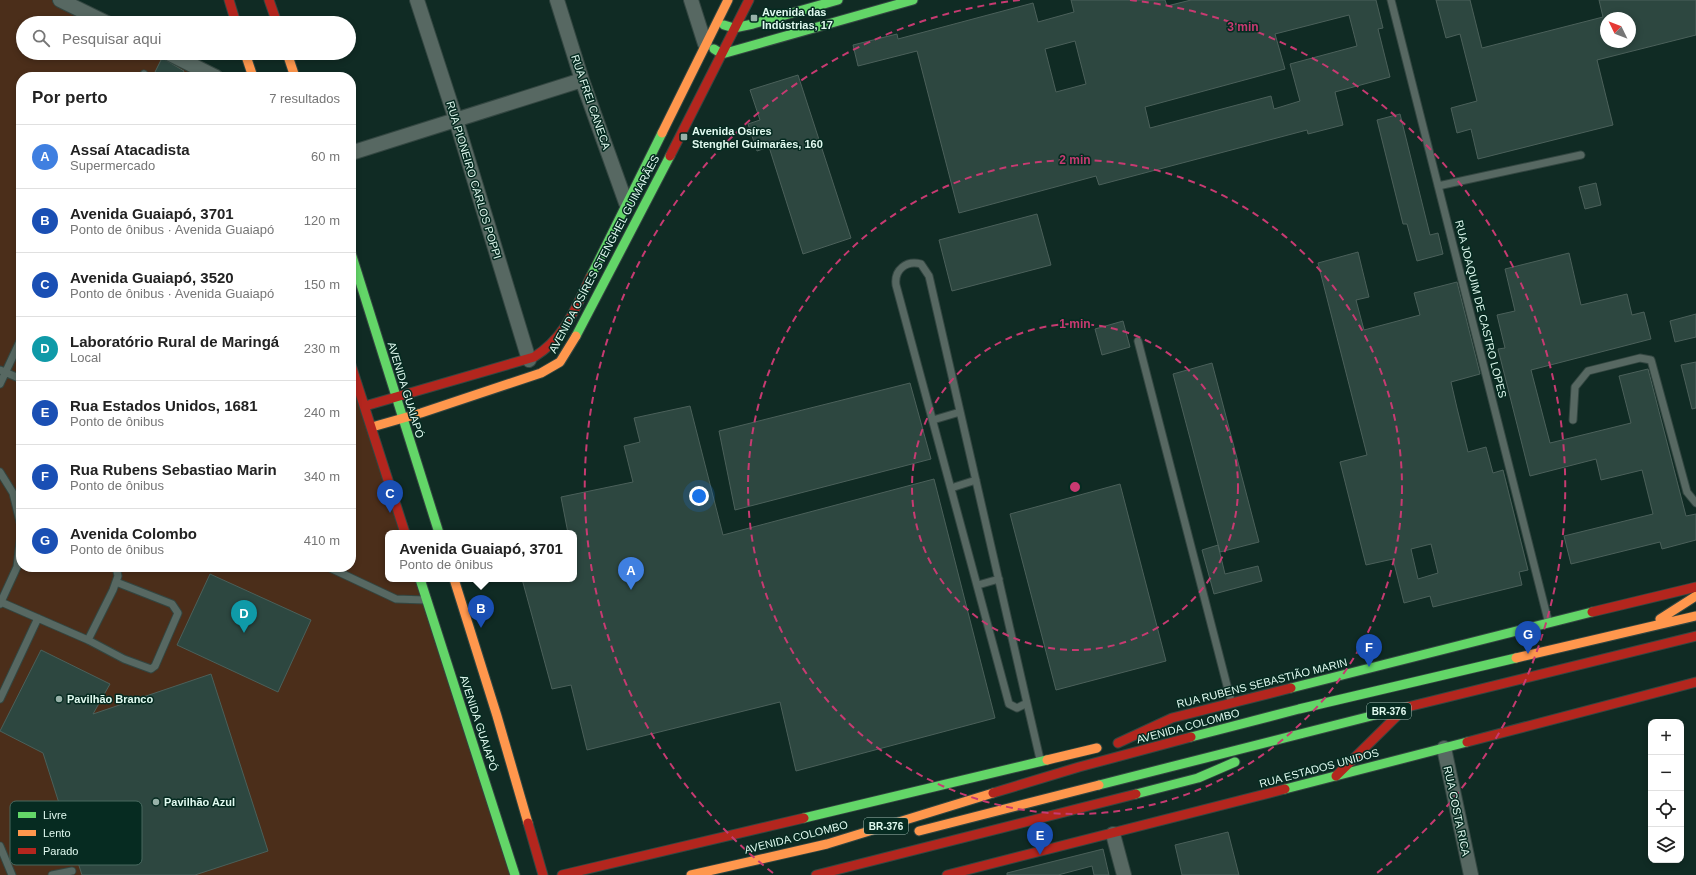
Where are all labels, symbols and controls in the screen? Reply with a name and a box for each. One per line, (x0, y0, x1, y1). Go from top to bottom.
place label: Avenida das Indústrias, 17 (762, 6, 833, 31)
north arrow (1600, 12, 1636, 48)
marker: Avenida das Indústrias, 17 (749, 13, 759, 23)
search box (16, 16, 356, 60)
text: 3 min (1227, 20, 1259, 34)
icon: search (30, 27, 52, 49)
text: Pesquisar aqui (62, 30, 161, 47)
street label: RUA FREI CANECA (569, 53, 613, 152)
text: Por perto (32, 88, 108, 107)
text: 7 resultados (269, 91, 340, 106)
street label: RUA PIONEIRO CARLOS POPPI (444, 100, 504, 260)
place label: Avenida Osíres Stenghel Guimarães, 160 (692, 125, 823, 150)
marker: Avenida Osíres Stenghel Guimarães, 160 (679, 132, 689, 142)
text: Assaí Atacadista (70, 141, 190, 158)
text: A (40, 149, 50, 164)
text: 60 m (311, 149, 340, 164)
street label: AVENIDA OSÍRES STENGHEL GUIMARÃES (546, 153, 662, 355)
text: 2 min (1059, 153, 1091, 167)
text: Supermercado (70, 158, 155, 173)
text: Avenida Guaiapó, 3701 (70, 205, 234, 222)
text: B (40, 213, 50, 228)
text: 120 m (304, 213, 340, 228)
street label: RUA JOAQUIM DE CASTRO LOPES (1453, 219, 1509, 399)
text: Ponto de ônibus · Avenida Guaiapó (70, 222, 274, 237)
text: Avenida Guaiapó, 3520 (70, 269, 234, 286)
text: C (40, 277, 50, 292)
text: 150 m (304, 277, 340, 292)
text: Ponto de ônibus · Avenida Guaiapó (70, 286, 274, 301)
text: 1 min (1059, 317, 1091, 331)
text: Laboratório Rural de Maringá (70, 333, 279, 350)
street label: AVENIDA GUAIAPÓ (386, 340, 426, 440)
text: D (40, 341, 50, 356)
text: 230 m (304, 341, 340, 356)
text: Local (70, 350, 101, 365)
text: Rua Estados Unidos, 1681 (70, 397, 258, 414)
text: E (41, 405, 49, 420)
text: 240 m (304, 405, 340, 420)
text: Ponto de ônibus (70, 414, 164, 429)
text: Rua Rubens Sebastiao Marin (70, 461, 277, 478)
text: F (41, 469, 49, 484)
text: 340 m (304, 469, 340, 484)
text: Ponto de ônibus (70, 478, 164, 493)
pin: C (377, 480, 403, 513)
centre of rings (1068, 480, 1082, 494)
your location (689, 486, 709, 506)
text: Avenida Colombo (70, 525, 197, 542)
popup (385, 530, 577, 582)
text: G (40, 533, 50, 548)
text: 410 m (304, 533, 340, 548)
text: Avenida Guaiapó, 3701 (399, 540, 563, 557)
text: Ponto de ônibus (70, 542, 164, 557)
text: Ponto de ônibus (399, 557, 493, 572)
pin: A (618, 557, 644, 590)
pin: B (468, 595, 494, 628)
pin: D (231, 600, 257, 633)
pin: G (1515, 621, 1541, 654)
pin: F (1356, 634, 1382, 667)
street label: RUA RUBENS SEBASTIÃO MARIN (1175, 656, 1349, 710)
street label: AVENIDA GUAIAPÓ (458, 674, 500, 773)
place label: Pavilhão Branco (67, 693, 153, 705)
marker: Pavilhão Branco (54, 694, 64, 704)
road number: BR-376 (1367, 703, 1411, 719)
street label: AVENIDA COLOMBO (1135, 706, 1241, 746)
map controls (1648, 719, 1684, 863)
button: + (1648, 719, 1684, 755)
street label: RUA ESTADOS UNIDOS (1258, 746, 1380, 790)
button: − (1648, 755, 1684, 791)
street label: RUA COSTA RICA (1442, 765, 1473, 858)
button: locate (1648, 791, 1684, 827)
place label: Pavilhão Azul (164, 796, 235, 808)
marker: Pavilhão Azul (151, 797, 161, 807)
legend (10, 801, 142, 865)
text: Livre (43, 809, 67, 821)
street label: AVENIDA COLOMBO (743, 818, 849, 856)
road number: BR-376 (864, 818, 908, 834)
pin: E (1027, 822, 1053, 855)
text: Lento (43, 827, 71, 839)
button: layers (1648, 827, 1684, 863)
text: Parado (43, 845, 78, 857)

